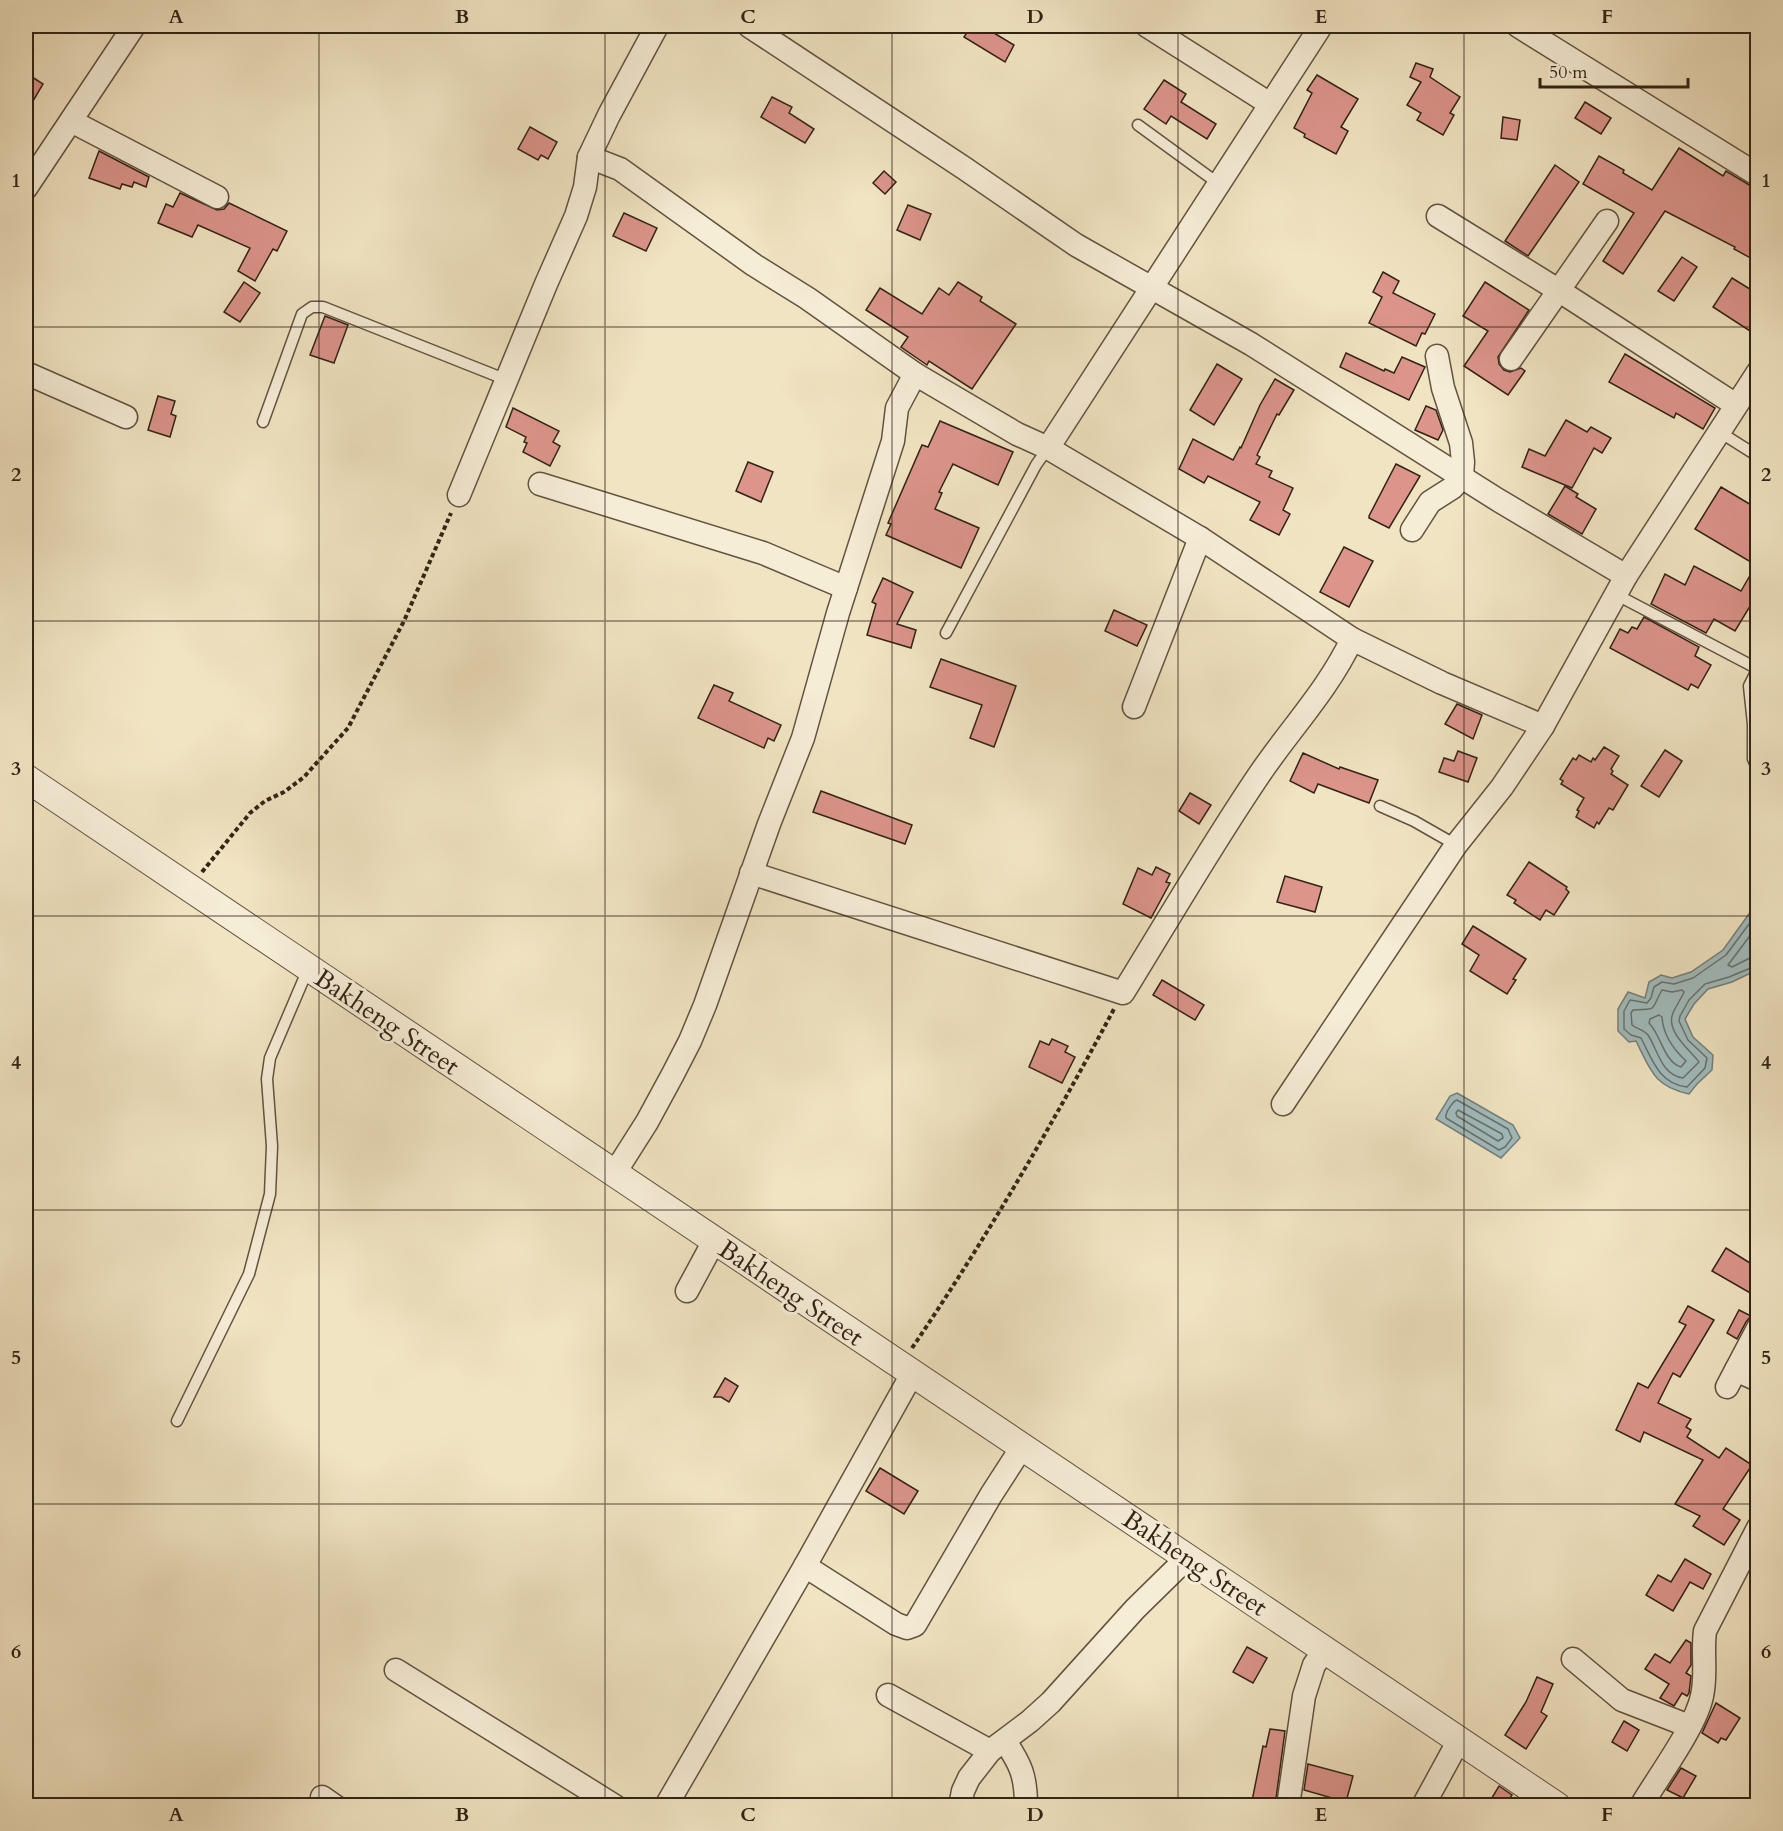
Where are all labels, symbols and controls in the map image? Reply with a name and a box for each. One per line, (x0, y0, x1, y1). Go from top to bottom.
text: A (168, 3, 184, 30)
text: B (455, 3, 469, 30)
text: C (740, 3, 756, 30)
text: D (1026, 3, 1044, 30)
text: E (1315, 3, 1327, 30)
text: F (1601, 3, 1613, 30)
scale bar (1540, 51, 1688, 89)
text: 50 m (1549, 60, 1588, 85)
text: 1 (11, 167, 21, 194)
text: 1 (1761, 167, 1771, 194)
text: 2 (11, 461, 21, 488)
text: 2 (1761, 461, 1771, 488)
text: 3 (11, 755, 21, 782)
text: 3 (1761, 755, 1771, 782)
street label: Bakheng Street (308, 961, 466, 1083)
text: 4 (11, 1049, 21, 1076)
text: 4 (1761, 1049, 1771, 1076)
street label: Bakheng Street (712, 1232, 870, 1354)
text: 5 (11, 1344, 21, 1371)
text: 5 (1761, 1344, 1771, 1371)
street label: Bakheng Street (1116, 1502, 1274, 1624)
text: 6 (11, 1638, 21, 1665)
text: 6 (1761, 1638, 1771, 1665)
text: A (168, 1801, 184, 1828)
text: B (455, 1801, 469, 1828)
text: C (740, 1801, 756, 1828)
text: D (1026, 1801, 1044, 1828)
text: E (1315, 1801, 1327, 1828)
text: F (1601, 1801, 1613, 1828)

